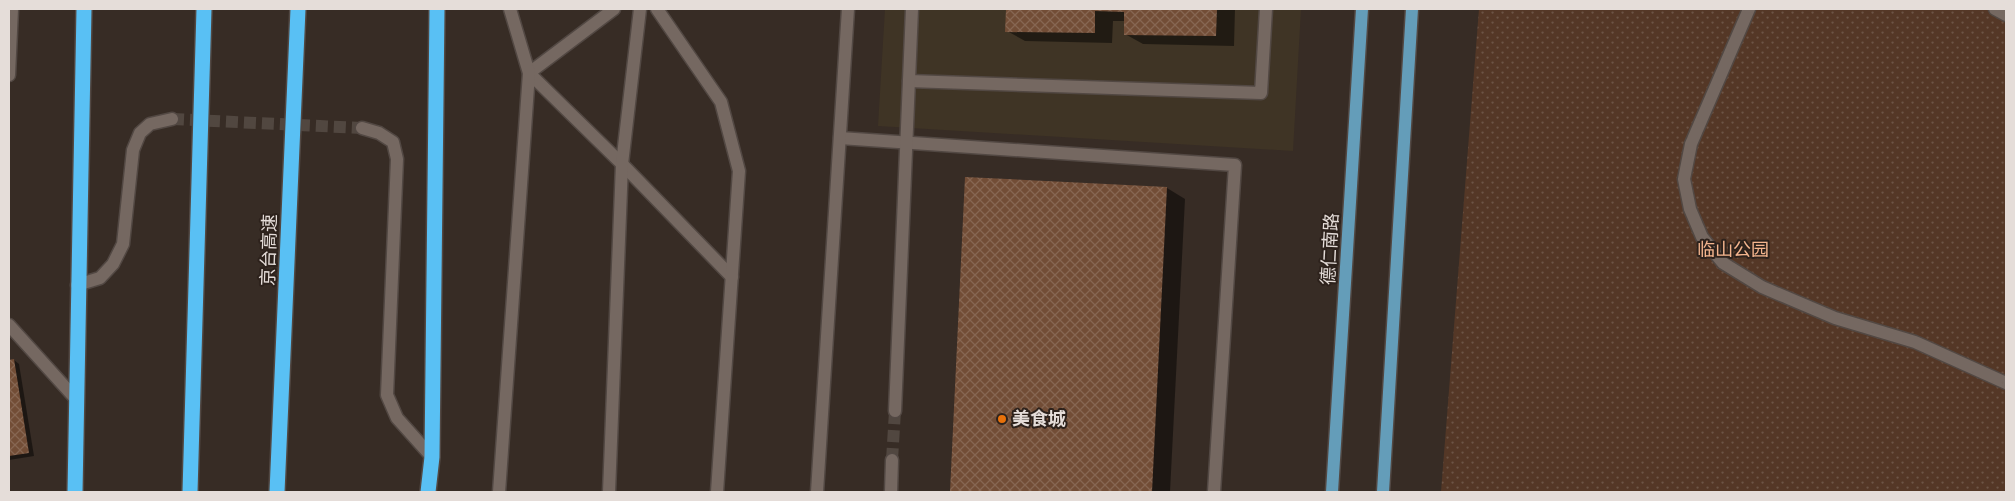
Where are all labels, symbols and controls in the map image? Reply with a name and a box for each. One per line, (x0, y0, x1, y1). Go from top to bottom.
street label: 德仁南路 (1316, 212, 1344, 286)
street label: 京台高速 (256, 214, 282, 286)
park label: 临山公园 (1697, 238, 1769, 262)
place label: 美食城 (1012, 407, 1066, 431)
marker: 美食城 (996, 413, 1008, 425)

